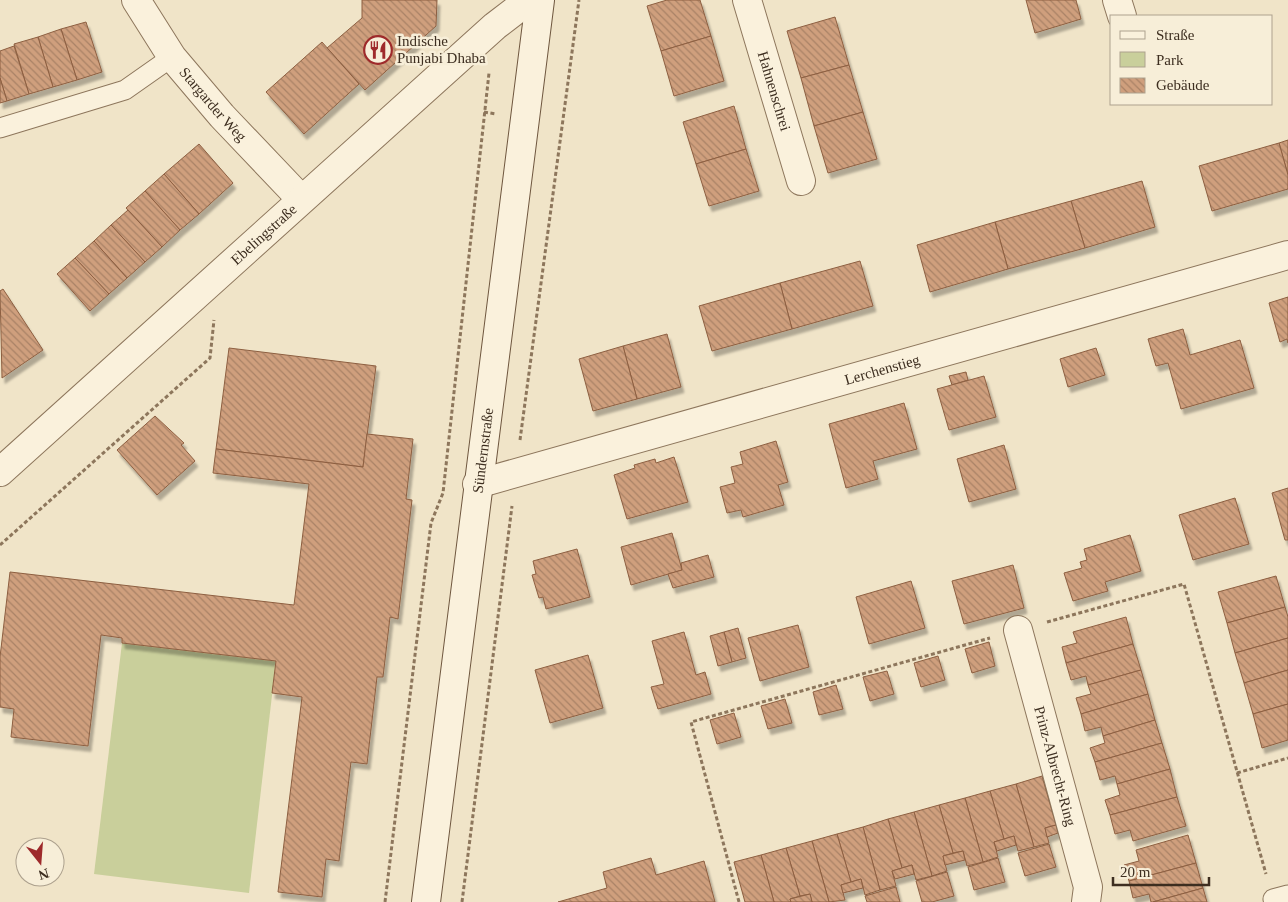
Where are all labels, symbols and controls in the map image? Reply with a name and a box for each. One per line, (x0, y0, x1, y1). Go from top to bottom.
legend (1110, 15, 1273, 105)
text: Straße (1156, 27, 1195, 43)
place label: Indische Punjabi Dhaba (397, 33, 486, 66)
restaurant icon: Indische Punjabi Dhaba (363, 35, 393, 65)
street label: Hahnenschrei (755, 49, 794, 133)
text: Park (1156, 52, 1184, 68)
street label: Stargarder Weg (176, 64, 250, 145)
text: Gebäude (1156, 77, 1210, 93)
street label: Ebelingstraße (228, 201, 300, 268)
street label: Lerchenstieg (843, 351, 922, 388)
street label: Sündernstraße (470, 407, 496, 494)
street label: Prinz-Albrecht-Ring (1031, 704, 1079, 828)
north arrow (15, 837, 65, 887)
scale bar (1113, 854, 1209, 886)
text: 20 m (1120, 864, 1151, 880)
text: N (37, 865, 51, 883)

